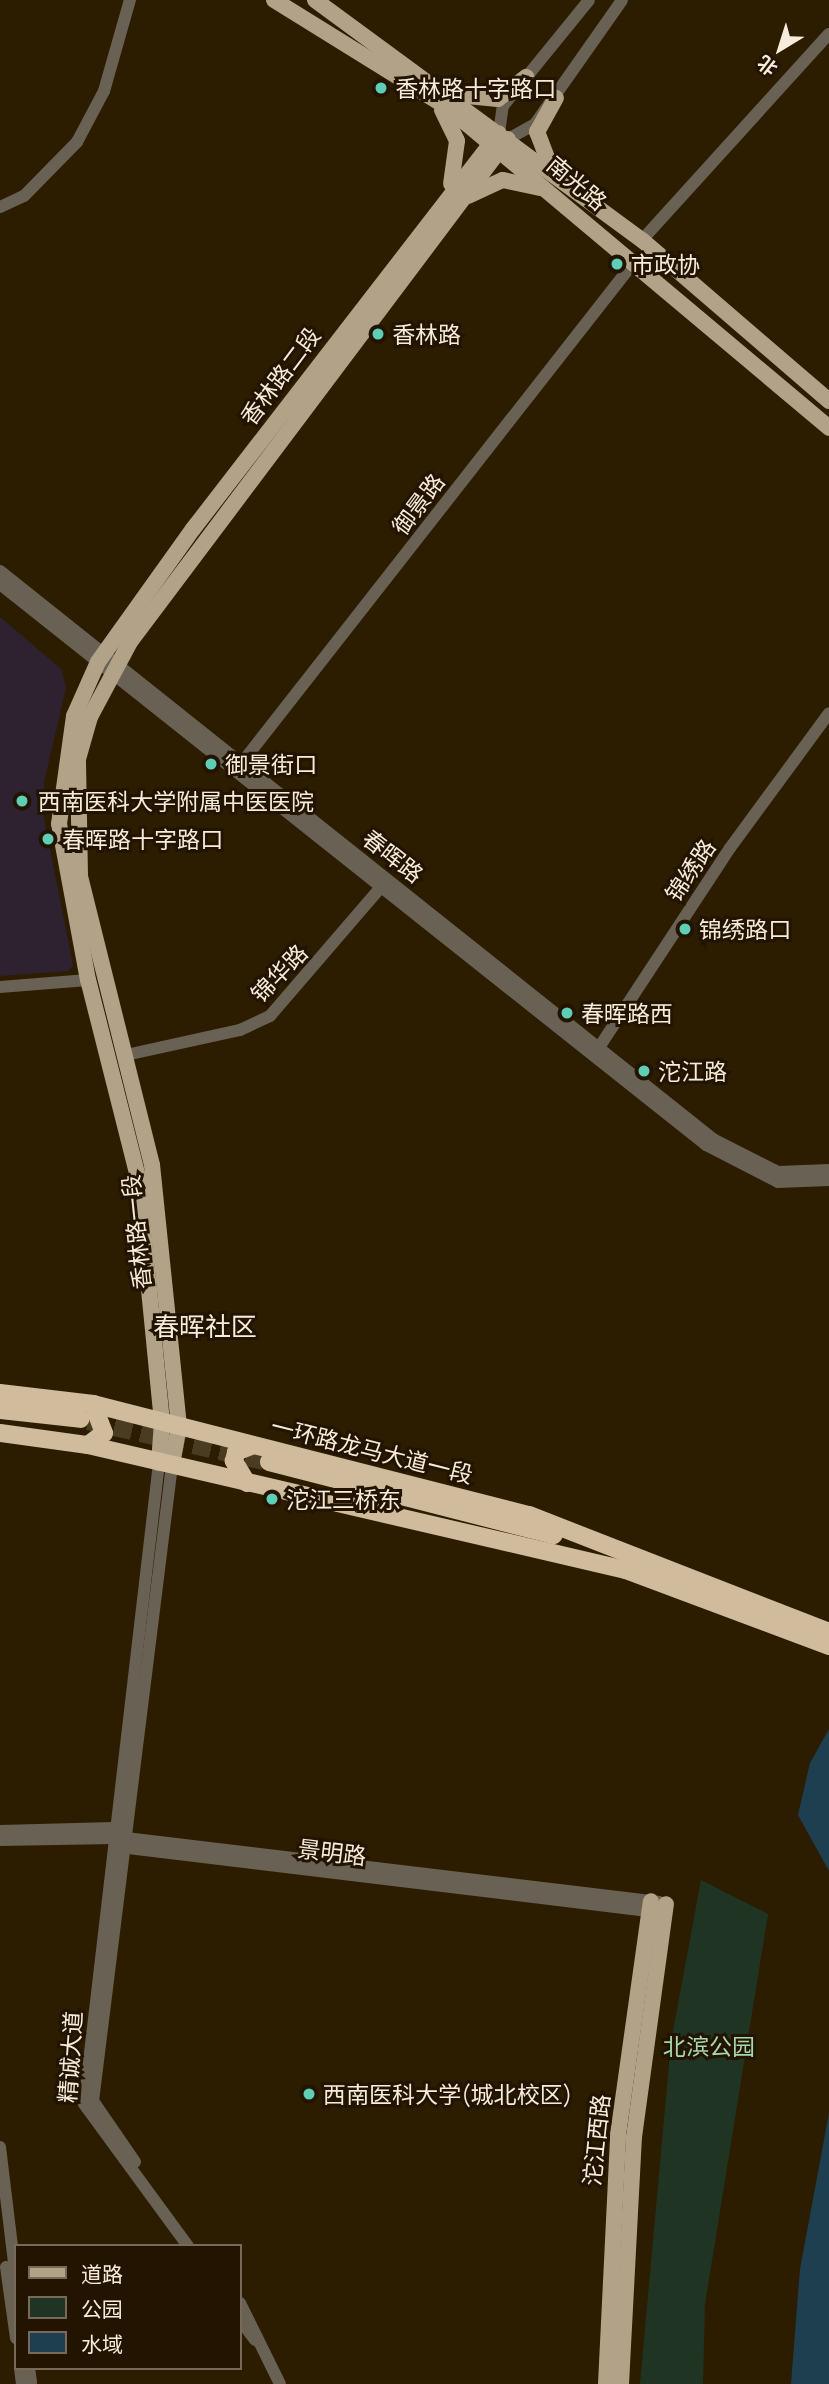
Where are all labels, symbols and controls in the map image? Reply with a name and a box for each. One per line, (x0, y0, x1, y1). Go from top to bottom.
north arrow (745, 14, 815, 84)
text: 北 (752, 49, 783, 82)
place label: 香林路十字路口 (395, 74, 556, 102)
marker: 香林路十字路口 (373, 80, 389, 96)
street label: 南光路 (542, 150, 612, 216)
place label: 市政协 (631, 250, 700, 278)
marker: 市政协 (609, 256, 625, 272)
place label: 香林路 (392, 320, 461, 348)
street label: 香林路二段 (234, 322, 326, 430)
marker: 香林路 (370, 326, 386, 342)
street label: 御景路 (386, 468, 450, 540)
place label: 御景街口 (225, 750, 317, 778)
marker: 御景街口 (203, 756, 219, 772)
place label: 西南医科大学附属中医医院 (38, 787, 314, 815)
marker: 西南医科大学附属中医医院 (12, 791, 32, 811)
street label: 春晖路 (357, 824, 429, 888)
place label: 春晖路十字路口 (62, 825, 223, 853)
marker: 春晖路十字路口 (40, 831, 56, 847)
street label: 锦绣路 (659, 834, 721, 906)
place label: 锦绣路口 (699, 915, 791, 943)
marker: 锦绣路口 (677, 921, 693, 937)
street label: 锦华路 (245, 939, 313, 1007)
place label: 春晖路西 (581, 999, 673, 1027)
marker: 春晖路西 (559, 1005, 575, 1021)
place label: 沱江路 (658, 1057, 727, 1085)
marker: 沱江路 (636, 1063, 652, 1079)
street label: 香林路一段 (116, 1173, 156, 1291)
district label: 春晖社区 (153, 1311, 257, 1343)
street label: 一环路龙马大道一段 (268, 1412, 476, 1488)
place label: 沱江三桥东 (286, 1485, 401, 1513)
marker: 沱江三桥东 (264, 1491, 280, 1507)
street label: 景明路 (296, 1834, 368, 1870)
street label: 精诚大道 (53, 2010, 87, 2104)
park label: 北滨公园 (663, 2032, 755, 2060)
place label: 西南医科大学(城北校区) (323, 2080, 573, 2108)
marker: 西南医科大学(城北校区) (301, 2086, 317, 2102)
street label: 沱江西路 (577, 2093, 615, 2187)
legend (14, 2244, 242, 2370)
text: 道路 (81, 2260, 123, 2288)
text: 公园 (81, 2295, 123, 2323)
text: 水域 (81, 2330, 123, 2358)

